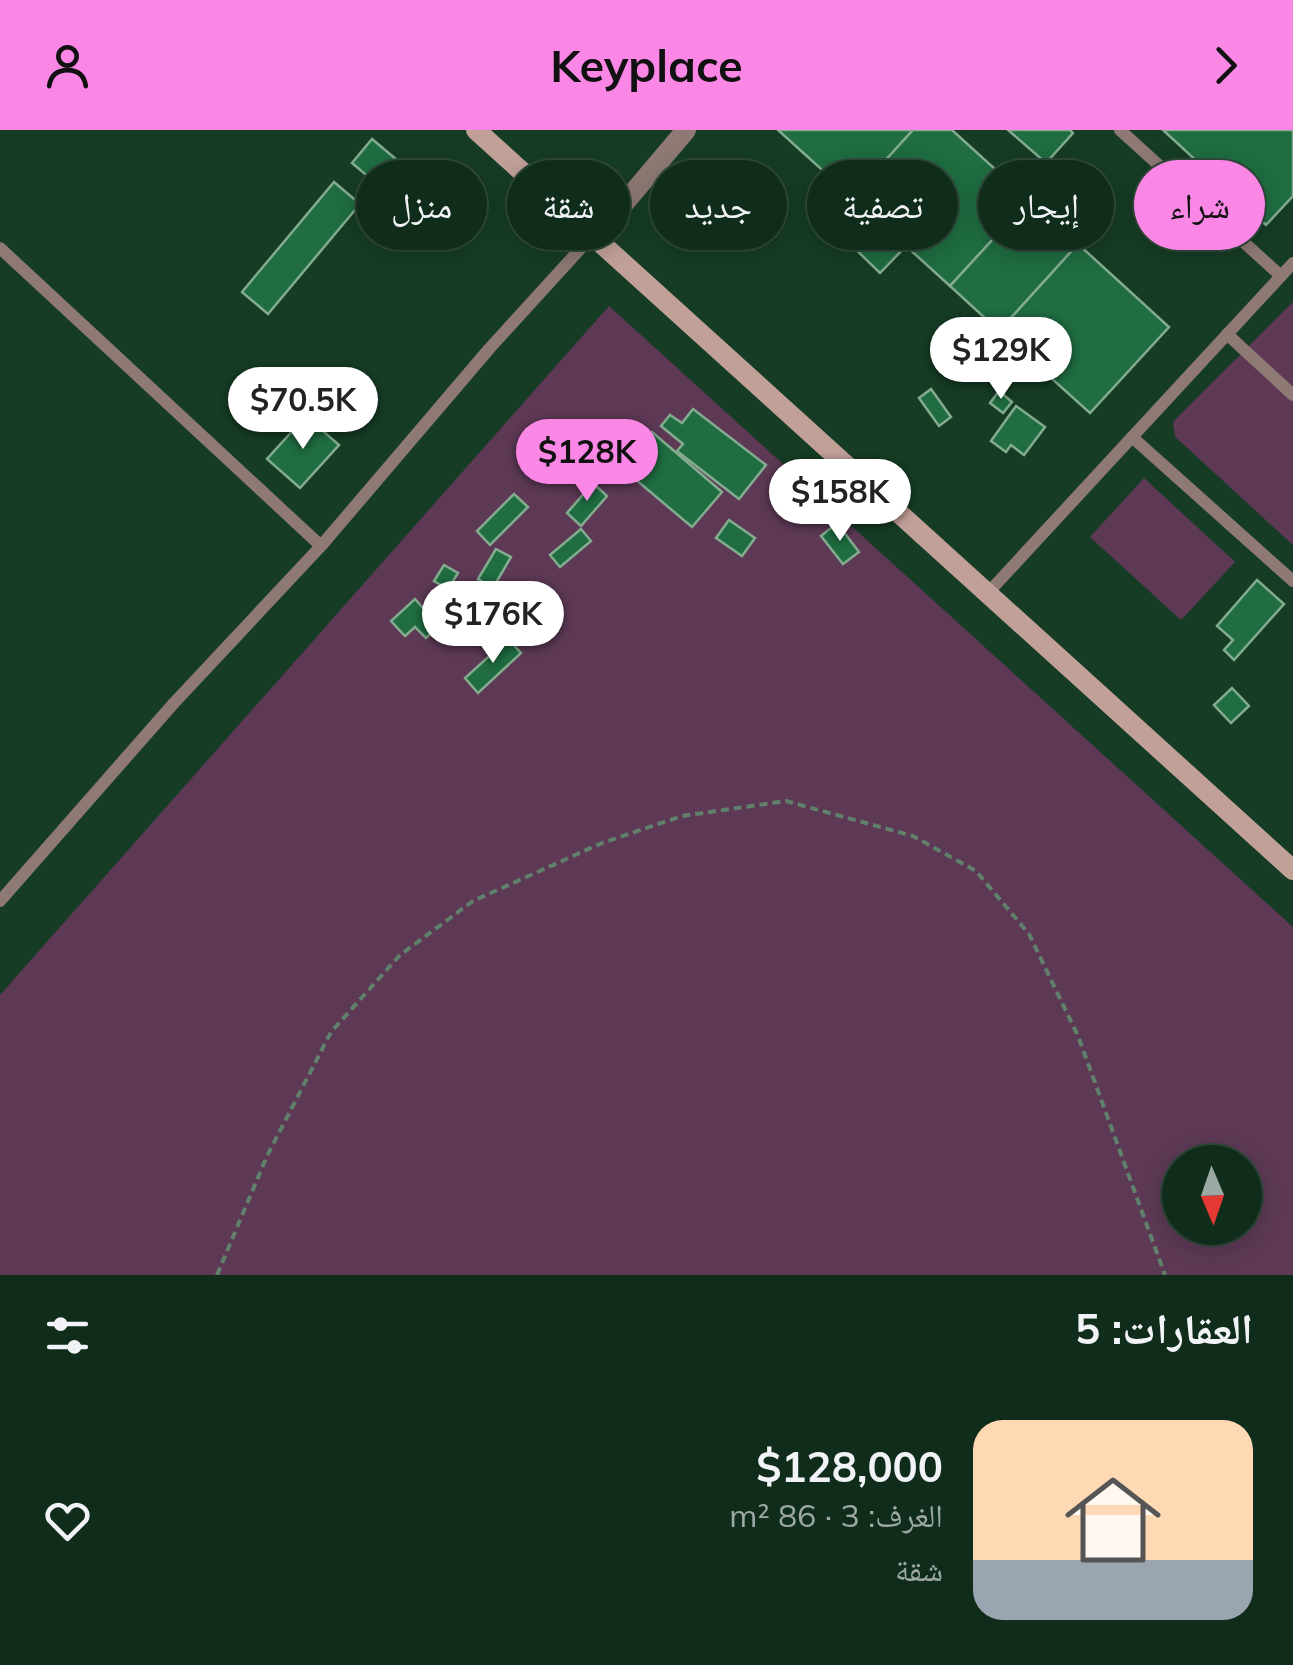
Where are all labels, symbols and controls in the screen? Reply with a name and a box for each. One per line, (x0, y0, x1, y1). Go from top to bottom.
text: Keyplace (550, 37, 743, 93)
icon: person (40, 38, 95, 93)
icon: forward (1198, 38, 1253, 93)
chip: منزل (356, 160, 487, 250)
chip: شقة (507, 160, 630, 250)
chip: جديد (650, 160, 787, 250)
chip: تصفية (807, 160, 958, 250)
chip: إيجار (978, 160, 1114, 250)
chip: شراء (1134, 160, 1265, 250)
pin: $129K (931, 317, 1071, 402)
text: $129K (952, 329, 1050, 369)
pin: $70.5K (222, 367, 384, 452)
text: $70.5K (250, 379, 356, 419)
pin: $128K (517, 419, 657, 504)
text: $128K (538, 431, 636, 471)
pin: $158K (770, 459, 910, 544)
text: $158K (791, 471, 889, 511)
pin: $176K (423, 581, 563, 666)
text: $176K (444, 593, 542, 633)
north arrow (1162, 1145, 1262, 1245)
map controls (1162, 1145, 1262, 1245)
text: العقارات: 5 (1075, 1302, 1253, 1355)
icon: filters (40, 1308, 95, 1363)
text: $128,000 (756, 1440, 943, 1493)
icon: home (1053, 1460, 1173, 1580)
icon: heart (40, 1493, 95, 1548)
text: الغرف: 3 · 86 m² (729, 1495, 943, 1535)
text: شقة (895, 1549, 943, 1589)

